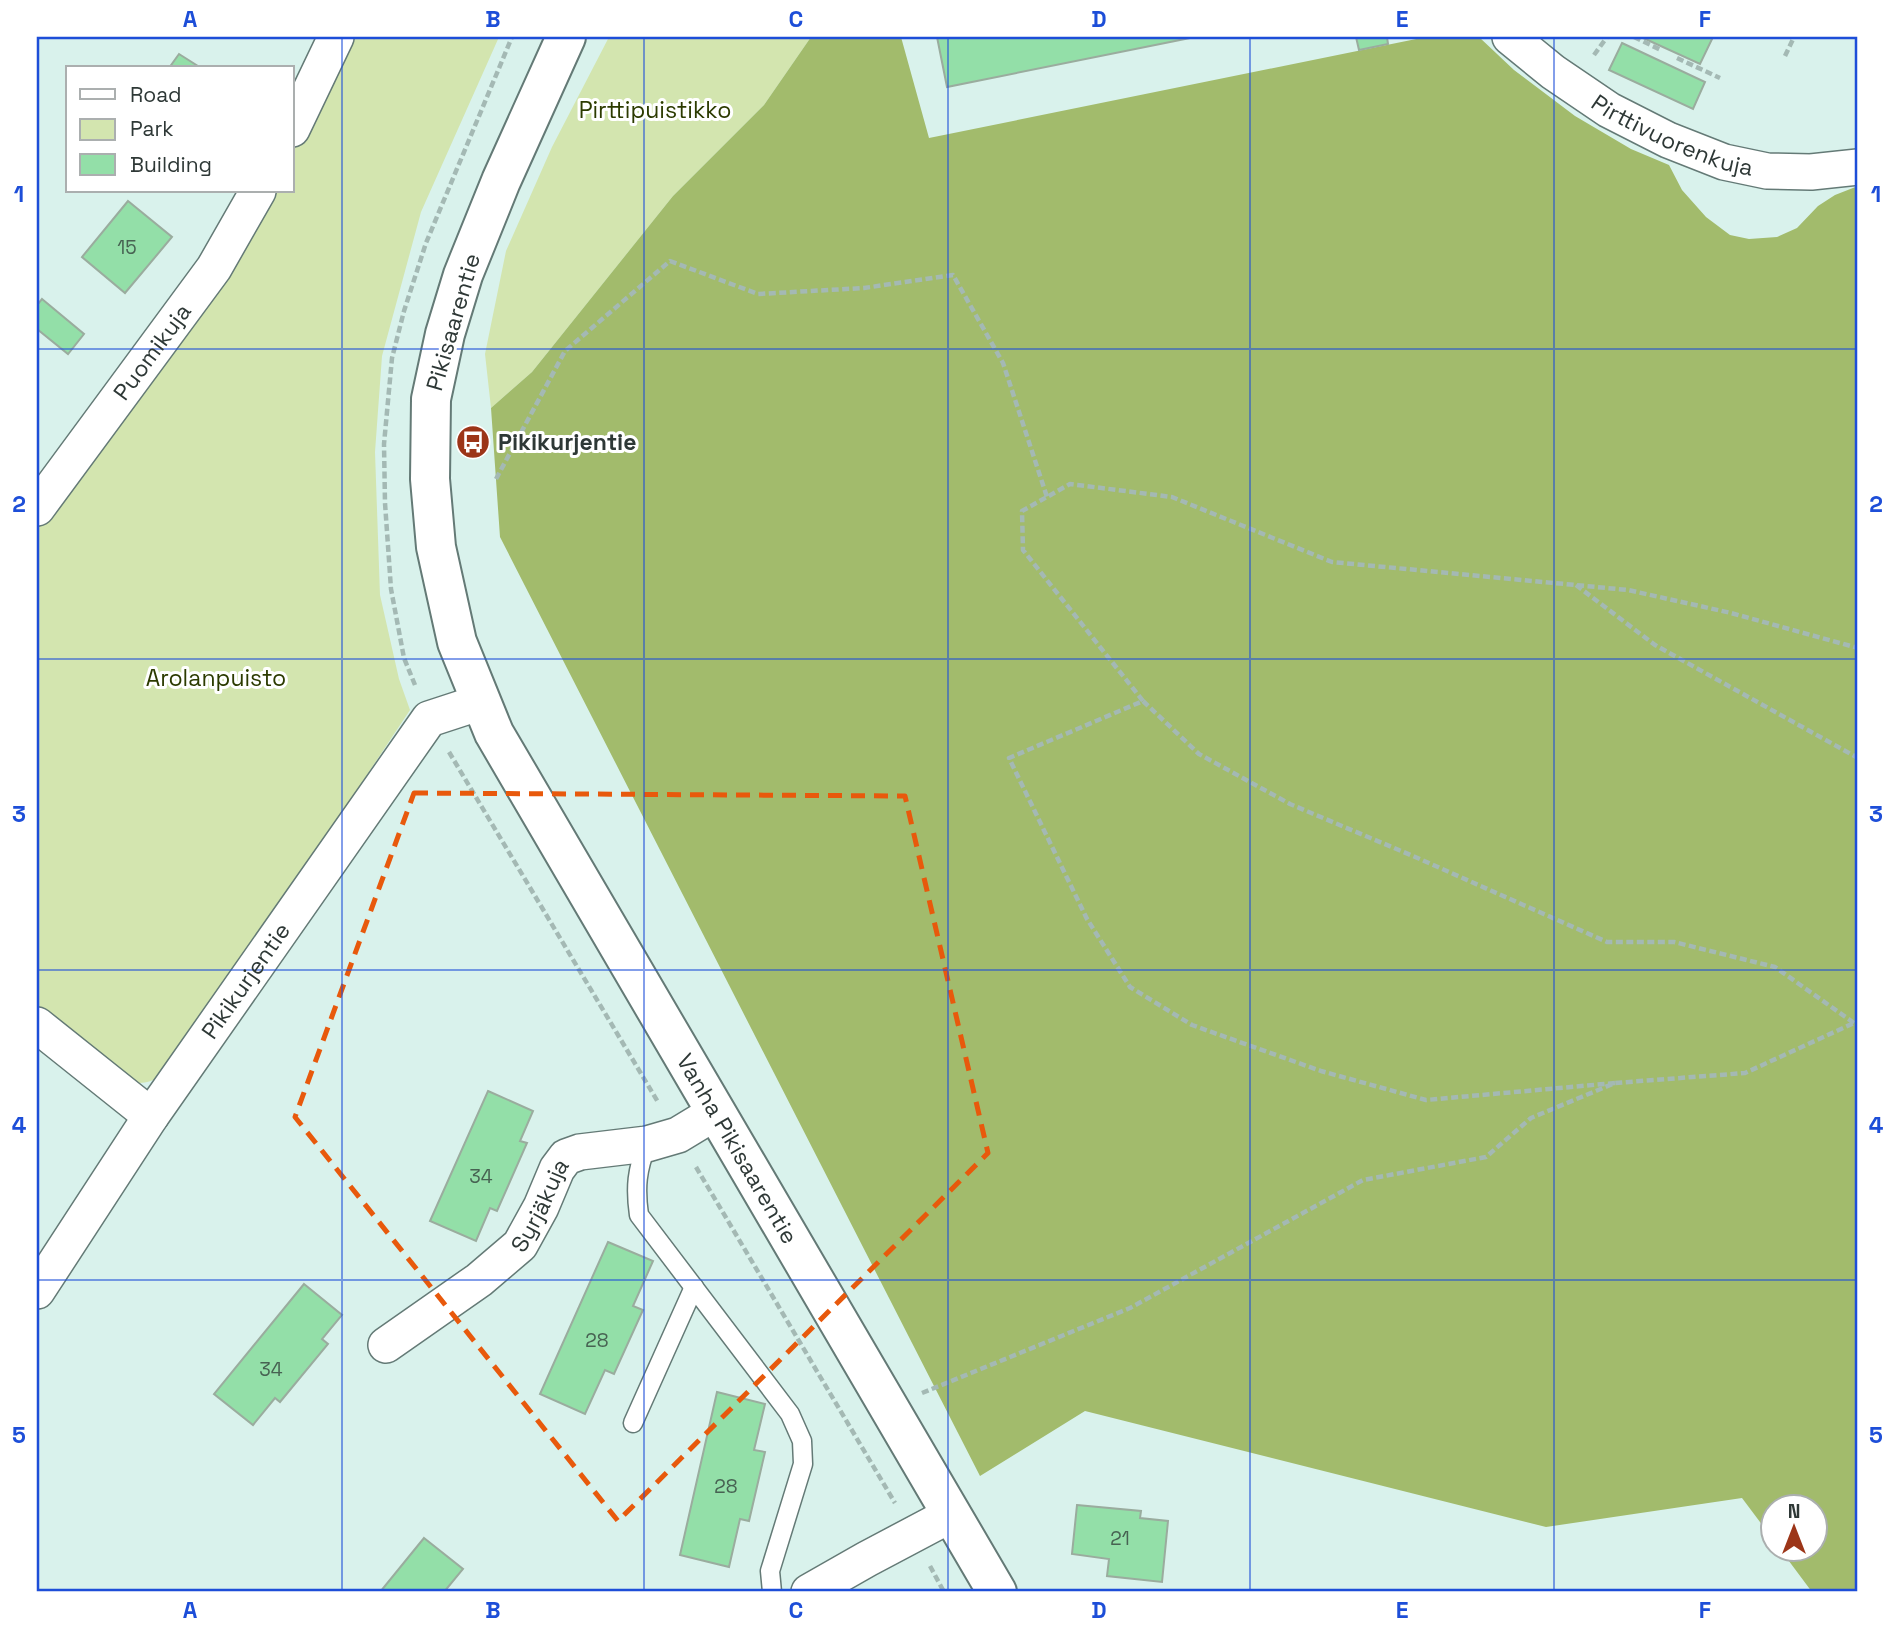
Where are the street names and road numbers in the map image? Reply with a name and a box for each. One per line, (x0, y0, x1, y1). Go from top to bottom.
street label: Pirttivuorenkuja (1586, 87, 1756, 183)
street label: Pikisaarentie (419, 250, 487, 394)
street label: Puomikuja (107, 298, 198, 406)
street label: Pikikurjentie (195, 917, 297, 1045)
street label: Vanha Pikisaarentie (670, 1048, 805, 1249)
street label: Syrjäkuja (504, 1152, 575, 1257)

